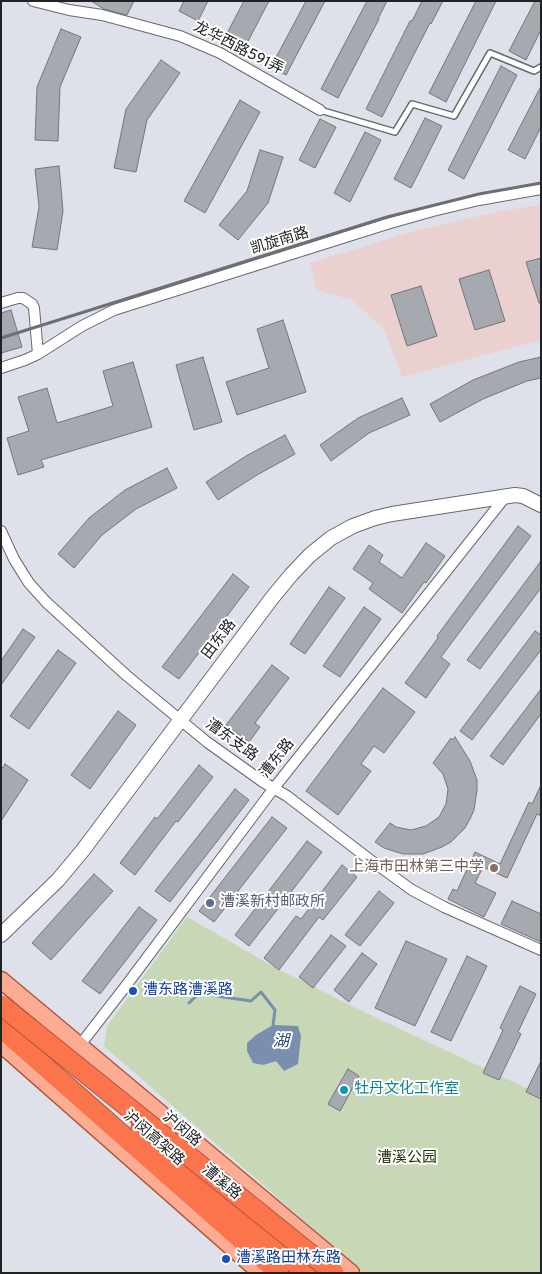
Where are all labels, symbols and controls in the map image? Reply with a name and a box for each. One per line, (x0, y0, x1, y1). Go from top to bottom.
street label: 龙华西路591弄 (190, 19, 286, 79)
street label: 凯旋南路 (249, 225, 311, 259)
street label: 田东路 (199, 617, 241, 663)
street label: 漕东支路 (201, 716, 261, 766)
street label: 漕东路 (257, 736, 299, 782)
place label: 上海市田林第三中学 (349, 859, 484, 877)
marker: 上海市田林第三中学 (488, 862, 500, 874)
place label: 漕溪新村邮政所 (220, 894, 325, 912)
marker: 漕溪新村邮政所 (204, 897, 216, 909)
place label: 漕东路漕溪路 (143, 982, 233, 1000)
marker: 漕东路漕溪路 (127, 985, 139, 997)
water label: 湖 (273, 1033, 289, 1053)
place label: 牡丹文化工作室 (354, 1081, 459, 1099)
marker: 牡丹文化工作室 (338, 1084, 350, 1096)
street label: 沪闵高架路 (119, 1108, 187, 1170)
street label: 沪闵路 (158, 1109, 204, 1151)
park label: 漕溪公园 (377, 1150, 437, 1168)
street label: 漕溪路 (198, 1162, 244, 1204)
place label: 漕溪路田林东路 (236, 1250, 341, 1268)
marker: 漕溪路田林东路 (220, 1253, 232, 1265)

